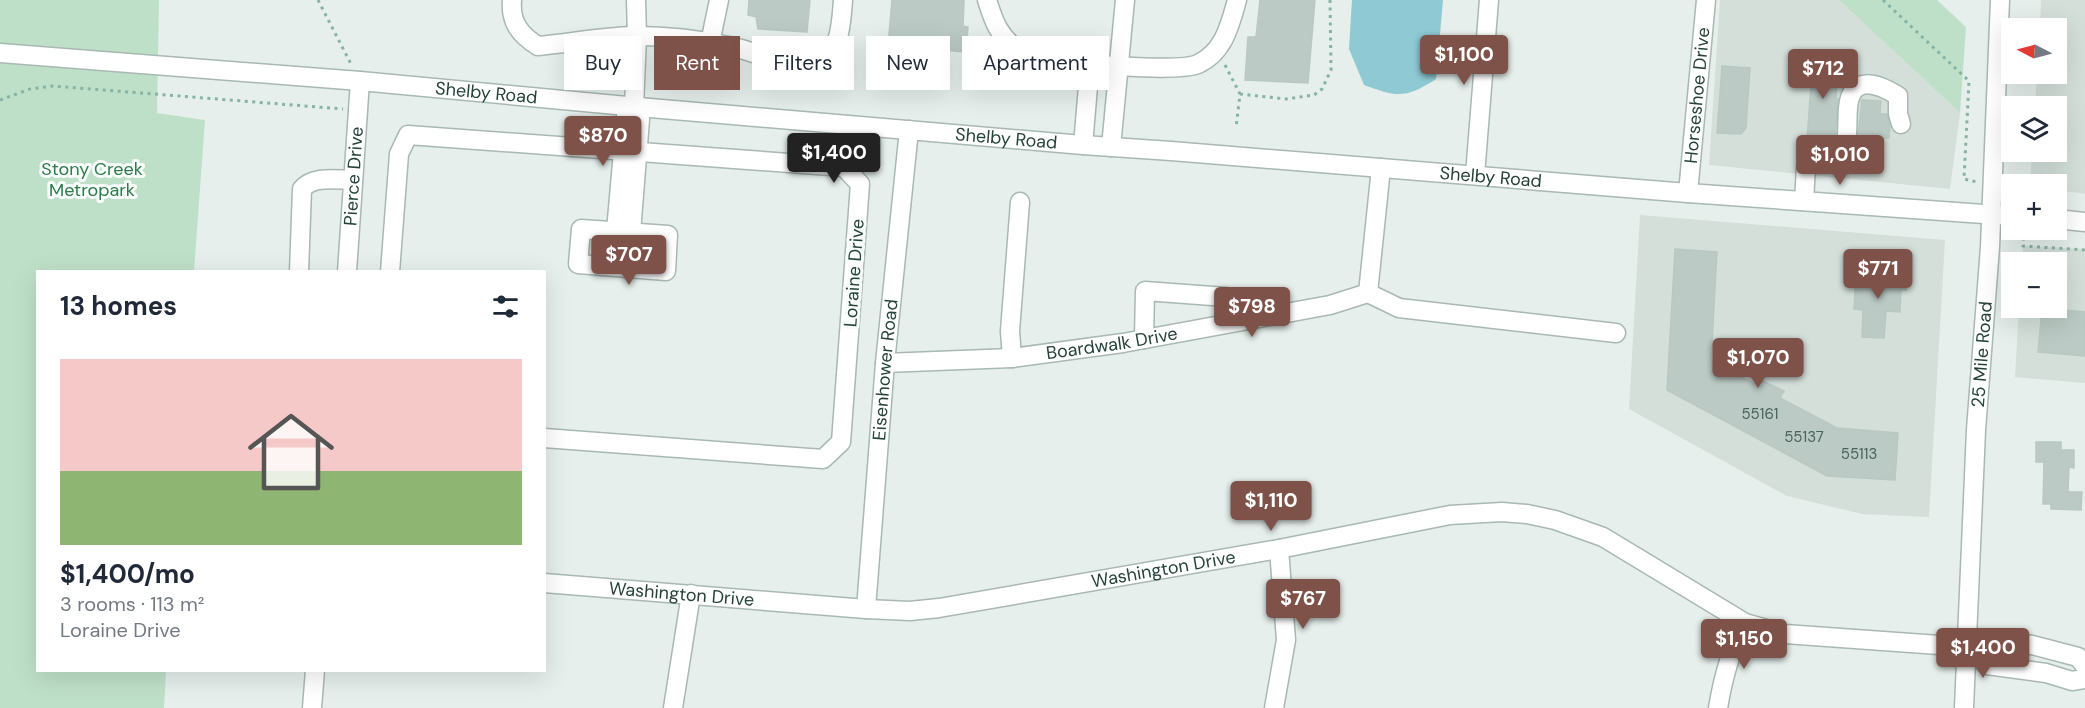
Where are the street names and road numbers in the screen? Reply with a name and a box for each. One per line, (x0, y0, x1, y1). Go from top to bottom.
street label: Horseshoe Drive (1679, 26, 1715, 165)
street label: Shelby Road (434, 76, 538, 110)
street label: Shelby Road (954, 122, 1058, 155)
street label: Pierce Drive (338, 126, 369, 227)
street label: Shelby Road (1439, 161, 1543, 193)
street label: Loraine Drive (838, 218, 870, 328)
street label: Eisenhower Road (867, 298, 904, 441)
street label: 25 Mile Road (1966, 300, 1998, 409)
street label: Boardwalk Drive (1045, 321, 1180, 365)
street label: Washington Drive (1090, 545, 1237, 593)
street label: Washington Drive (608, 576, 755, 612)

